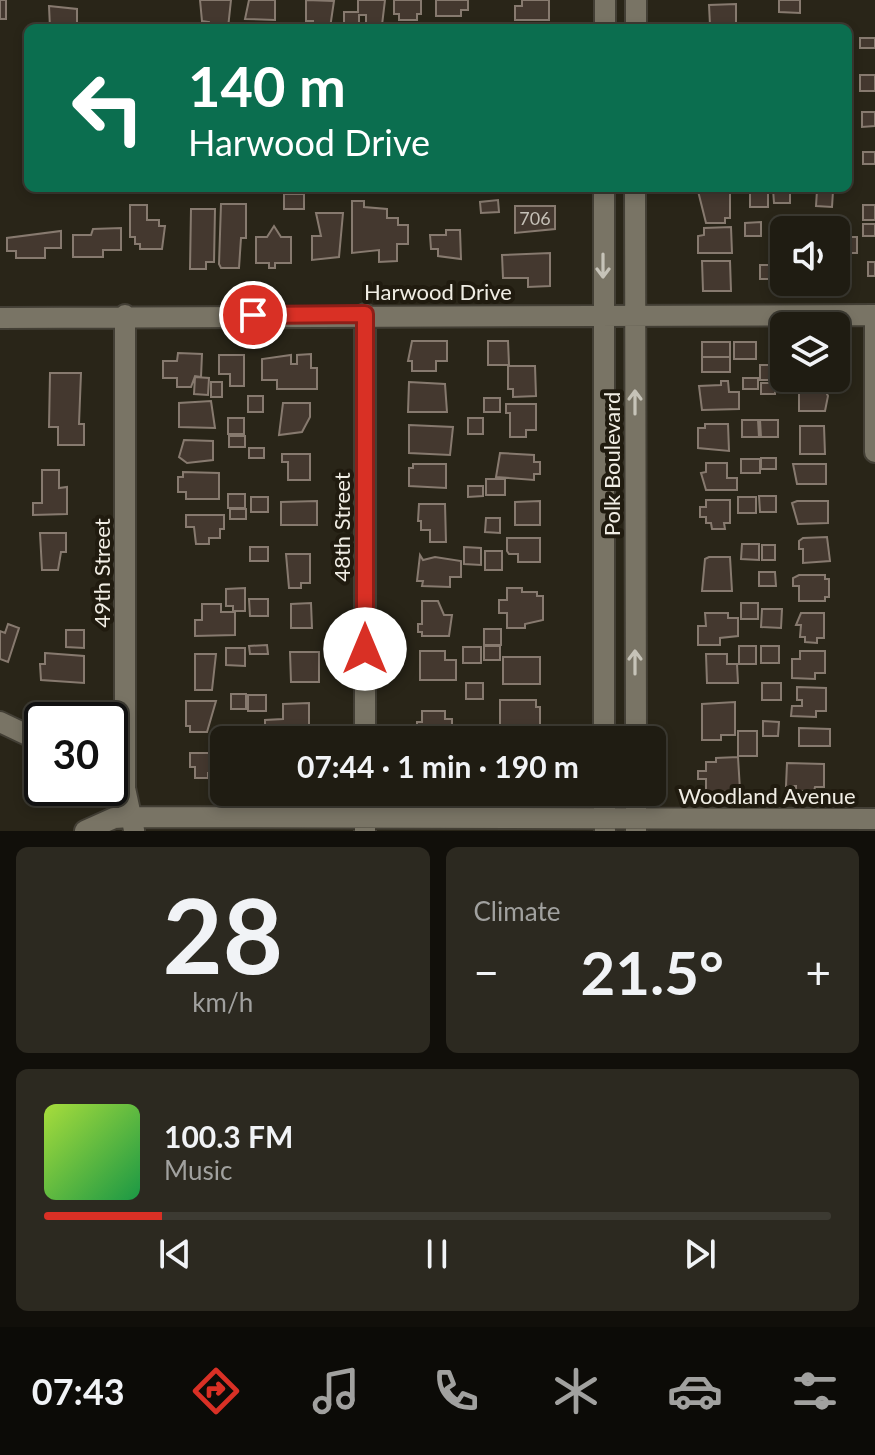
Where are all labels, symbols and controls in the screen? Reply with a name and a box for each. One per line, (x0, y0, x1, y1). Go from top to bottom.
text: 140 m (188, 52, 346, 119)
icon: left (56, 56, 160, 160)
text: Harwood Drive (188, 120, 430, 164)
house number: 706 (519, 207, 551, 229)
map controls (770, 216, 850, 392)
button: sound (770, 216, 850, 296)
one-way arrow (595, 252, 611, 279)
street label: Harwood Drive (364, 278, 512, 305)
pin (219, 281, 287, 349)
icon: arrive (231, 293, 275, 337)
button: layers (770, 312, 850, 392)
one-way arrow (627, 389, 643, 416)
street label: Polk Boulevard (598, 392, 625, 536)
street label: 48th Street (328, 472, 355, 582)
street label: 49th Street (88, 518, 115, 628)
position arrow (323, 607, 407, 691)
one-way arrow (627, 649, 643, 676)
speed limit sign: 30 (24, 702, 128, 806)
text: 07:44 · 1 min · 190 m (297, 748, 579, 784)
street label: Woodland Avenue (678, 782, 856, 809)
text: 28 (162, 871, 283, 996)
text: Climate (474, 895, 560, 927)
text: 21.5° (580, 936, 724, 1008)
text: − (474, 946, 499, 998)
text: + (805, 946, 831, 998)
text: km/h (192, 986, 253, 1018)
text: 100.3 FM (164, 1118, 293, 1154)
text: Music (164, 1154, 232, 1186)
icon: previous (153, 1232, 197, 1276)
icon: pause (415, 1232, 459, 1276)
icon: next (678, 1232, 722, 1276)
icon: directions (188, 1363, 244, 1419)
icon: music (308, 1363, 364, 1419)
icon: phone (428, 1363, 484, 1419)
icon: climate (548, 1363, 604, 1419)
icon: car (667, 1363, 723, 1419)
icon: filters (787, 1363, 843, 1419)
text: 07:43 (32, 1369, 125, 1413)

